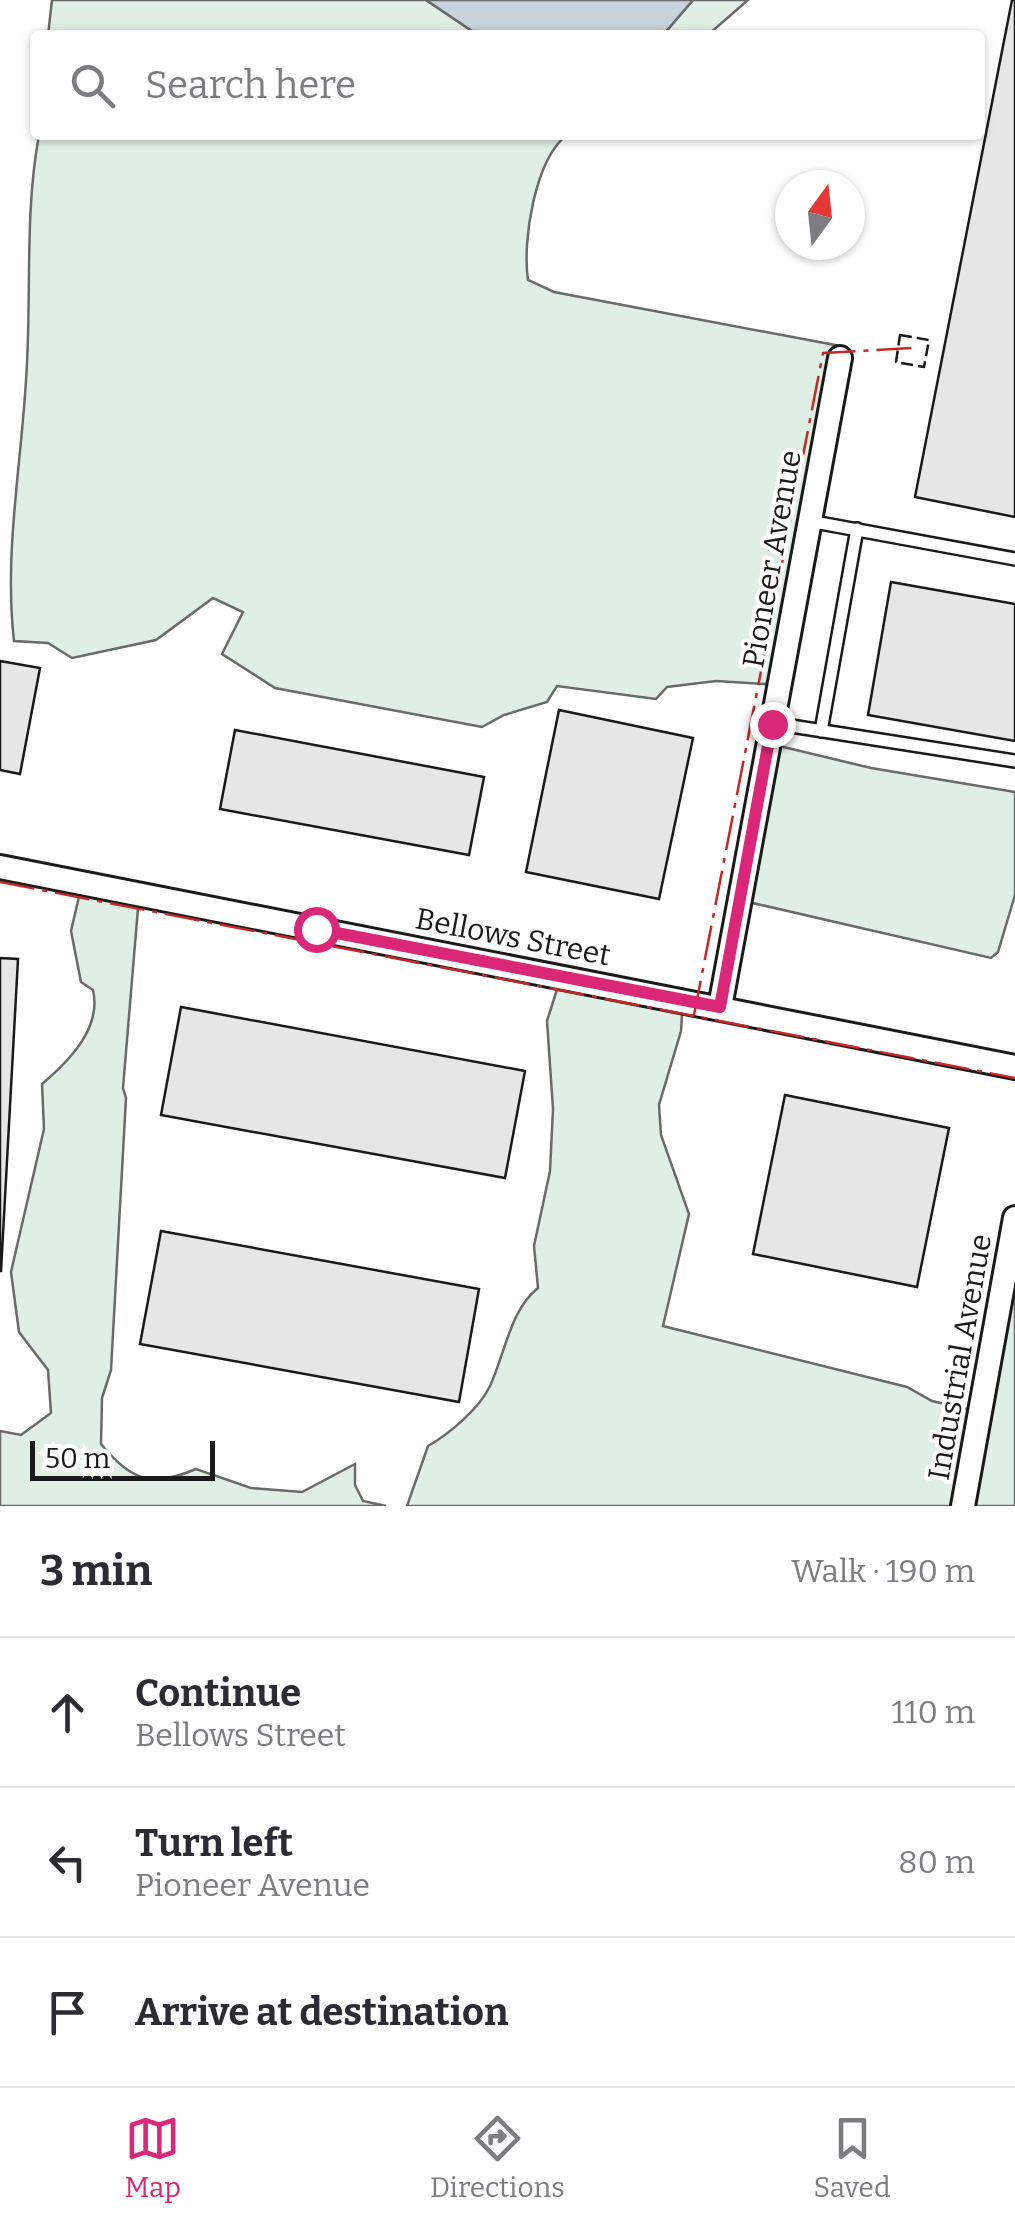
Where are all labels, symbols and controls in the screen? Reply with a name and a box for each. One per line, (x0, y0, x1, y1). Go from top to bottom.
search box (30, 30, 985, 140)
icon: search (65, 58, 120, 113)
text: Search here (145, 62, 356, 108)
north arrow (775, 170, 865, 260)
street label: Pioneer Avenue (735, 447, 809, 671)
route end (750, 702, 796, 748)
street label: Bellows Street (413, 900, 614, 974)
route start (294, 907, 340, 953)
street label: Industrial Avenue (921, 1231, 999, 1483)
scale bar (30, 1436, 215, 1480)
text: 50 m (45, 1442, 110, 1475)
text: 3 min (40, 1546, 152, 1596)
text: Walk · 190 m (791, 1552, 975, 1590)
text: Continue (135, 1670, 301, 1716)
icon: ahead (40, 1685, 95, 1740)
text: 110 m (892, 1693, 975, 1731)
text: Bellows Street (135, 1716, 346, 1754)
text: Turn left (135, 1820, 293, 1866)
icon: left (40, 1835, 95, 1890)
text: 80 m (898, 1843, 975, 1881)
text: Pioneer Avenue (135, 1866, 370, 1904)
icon: arrive (40, 1985, 95, 2040)
text: Arrive at destination (135, 1989, 508, 2035)
tab: Map (124, 2111, 181, 2204)
tab: Directions (430, 2111, 565, 2204)
tab: Saved (814, 2111, 891, 2204)

